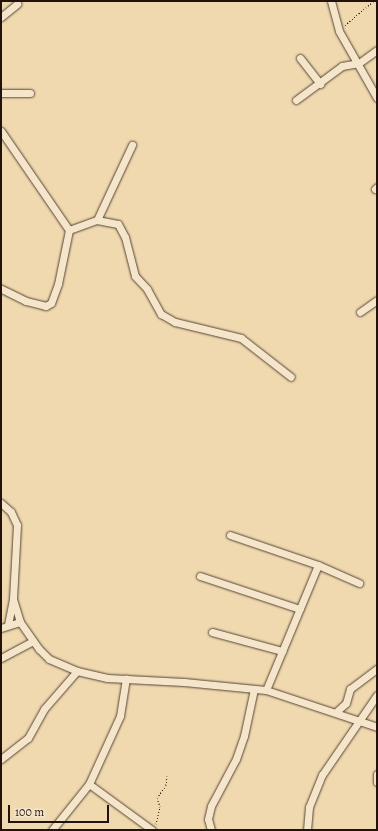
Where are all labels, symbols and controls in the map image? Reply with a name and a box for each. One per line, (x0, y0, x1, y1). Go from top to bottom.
scale bar (10, 797, 111, 823)
text: 100 m (15, 804, 44, 820)

